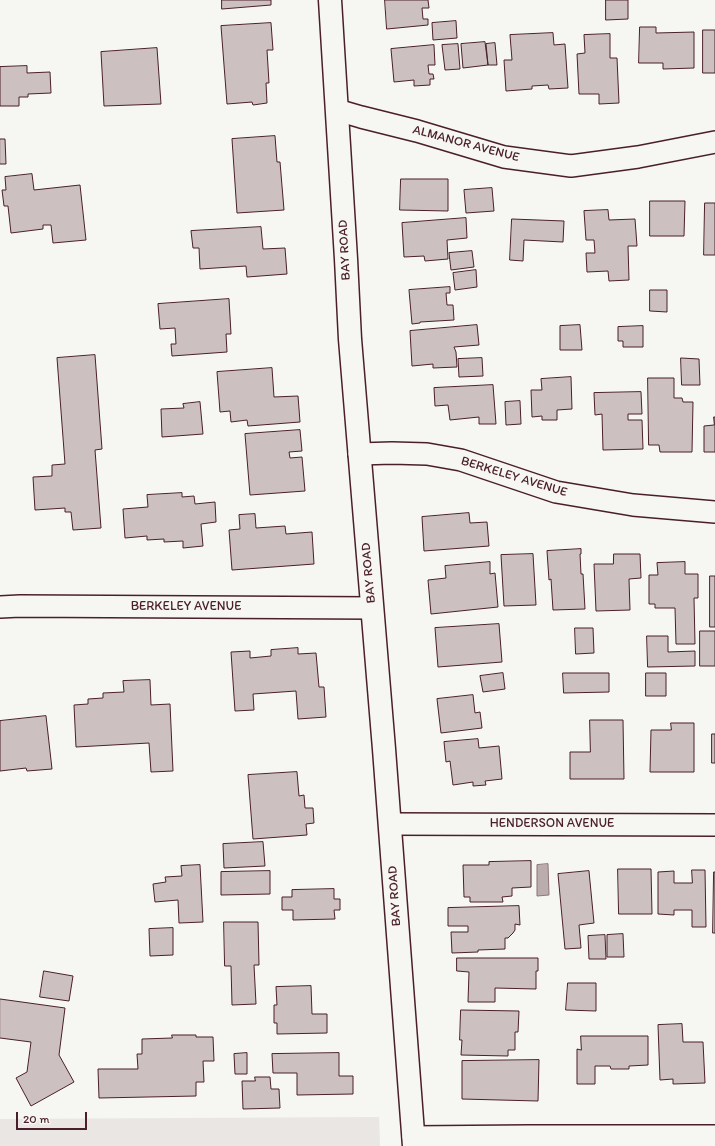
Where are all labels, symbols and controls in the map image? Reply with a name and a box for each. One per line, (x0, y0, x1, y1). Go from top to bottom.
street label: ALMANOR AVENUE (411, 122, 521, 166)
street label: BAY ROAD (336, 219, 354, 281)
street label: BERKELEY AVENUE (459, 453, 569, 501)
street label: BAY ROAD (359, 542, 379, 604)
street label: BERKELEY AVENUE (131, 599, 241, 615)
street label: HENDERSON AVENUE (490, 816, 614, 832)
street label: BAY ROAD (385, 865, 405, 927)
scale bar (18, 1104, 89, 1130)
text: 20 m (23, 1112, 50, 1126)

